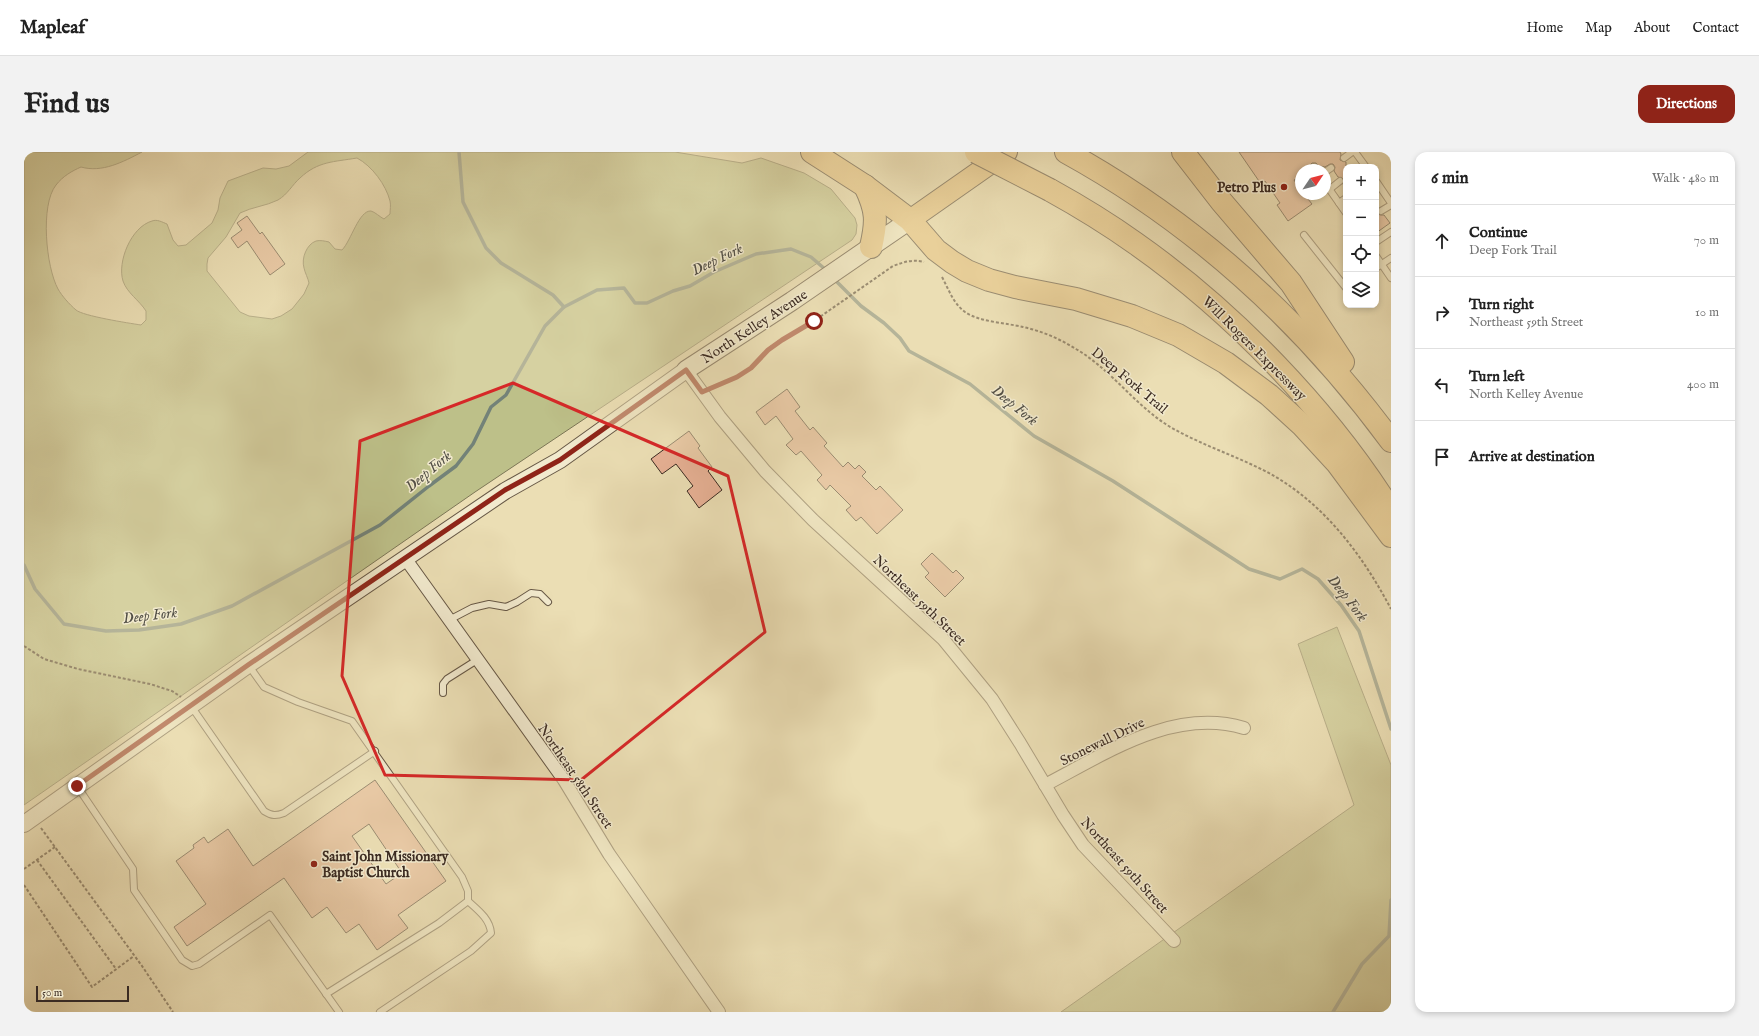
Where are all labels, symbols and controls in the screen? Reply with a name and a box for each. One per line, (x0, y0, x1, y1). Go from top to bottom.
text: Mapleaf (20, 16, 85, 40)
text: Home (1527, 19, 1563, 37)
text: Map (1585, 19, 1612, 37)
text: About (1634, 19, 1670, 37)
text: Contact (1692, 19, 1739, 37)
button: Directions (1638, 85, 1735, 123)
text: Find us (24, 87, 110, 122)
north arrow (1295, 164, 1331, 200)
map controls (1343, 164, 1379, 308)
button: + (1343, 164, 1379, 200)
text: 6 min (1431, 168, 1469, 189)
text: Walk · 480 m (1652, 170, 1719, 187)
place label: Petro Plus (1217, 179, 1276, 197)
marker: Petro Plus (1279, 182, 1289, 192)
button: − (1343, 200, 1379, 236)
text: Continue (1469, 223, 1527, 242)
icon: ahead (1431, 230, 1453, 252)
text: 70 m (1694, 232, 1719, 249)
button: locate (1343, 236, 1379, 272)
water label: Deep Fork (689, 239, 746, 280)
text: Deep Fork Trail (1469, 242, 1557, 259)
button: layers (1343, 272, 1379, 308)
street label: North Kelley Avenue (698, 285, 811, 368)
street label: Will Rogers Expressway (1198, 293, 1310, 405)
text: Turn right (1469, 295, 1534, 314)
icon: right (1431, 302, 1453, 324)
text: 10 m (1695, 304, 1719, 321)
route start (805, 312, 823, 330)
text: Northeast 59th Street (1469, 314, 1583, 331)
street label: Deep Fork Trail (1087, 343, 1171, 418)
text: Turn left (1469, 367, 1525, 386)
icon: left (1431, 374, 1453, 396)
text: 400 m (1687, 376, 1719, 393)
water label: Deep Fork (988, 381, 1042, 430)
text: North Kelley Avenue (1469, 386, 1583, 403)
icon: arrive (1431, 446, 1453, 468)
water label: Deep Fork (401, 447, 455, 496)
text: Arrive at destination (1469, 447, 1595, 466)
street label: Northeast 59th Street (869, 551, 970, 650)
water label: Deep Fork (1323, 571, 1372, 626)
water label: Deep Fork (122, 603, 178, 628)
street label: Stonewall Drive (1057, 713, 1148, 770)
street label: Northeast 58th Street (533, 721, 617, 833)
route end (68, 777, 86, 795)
street label: Northeast 59th Street (1076, 814, 1172, 918)
place label: Saint John Missionary Baptist Church (322, 848, 450, 882)
marker: Saint John Missionary Baptist Church (309, 859, 319, 869)
scale bar (36, 984, 129, 1003)
text: 50 m (42, 986, 62, 1000)

